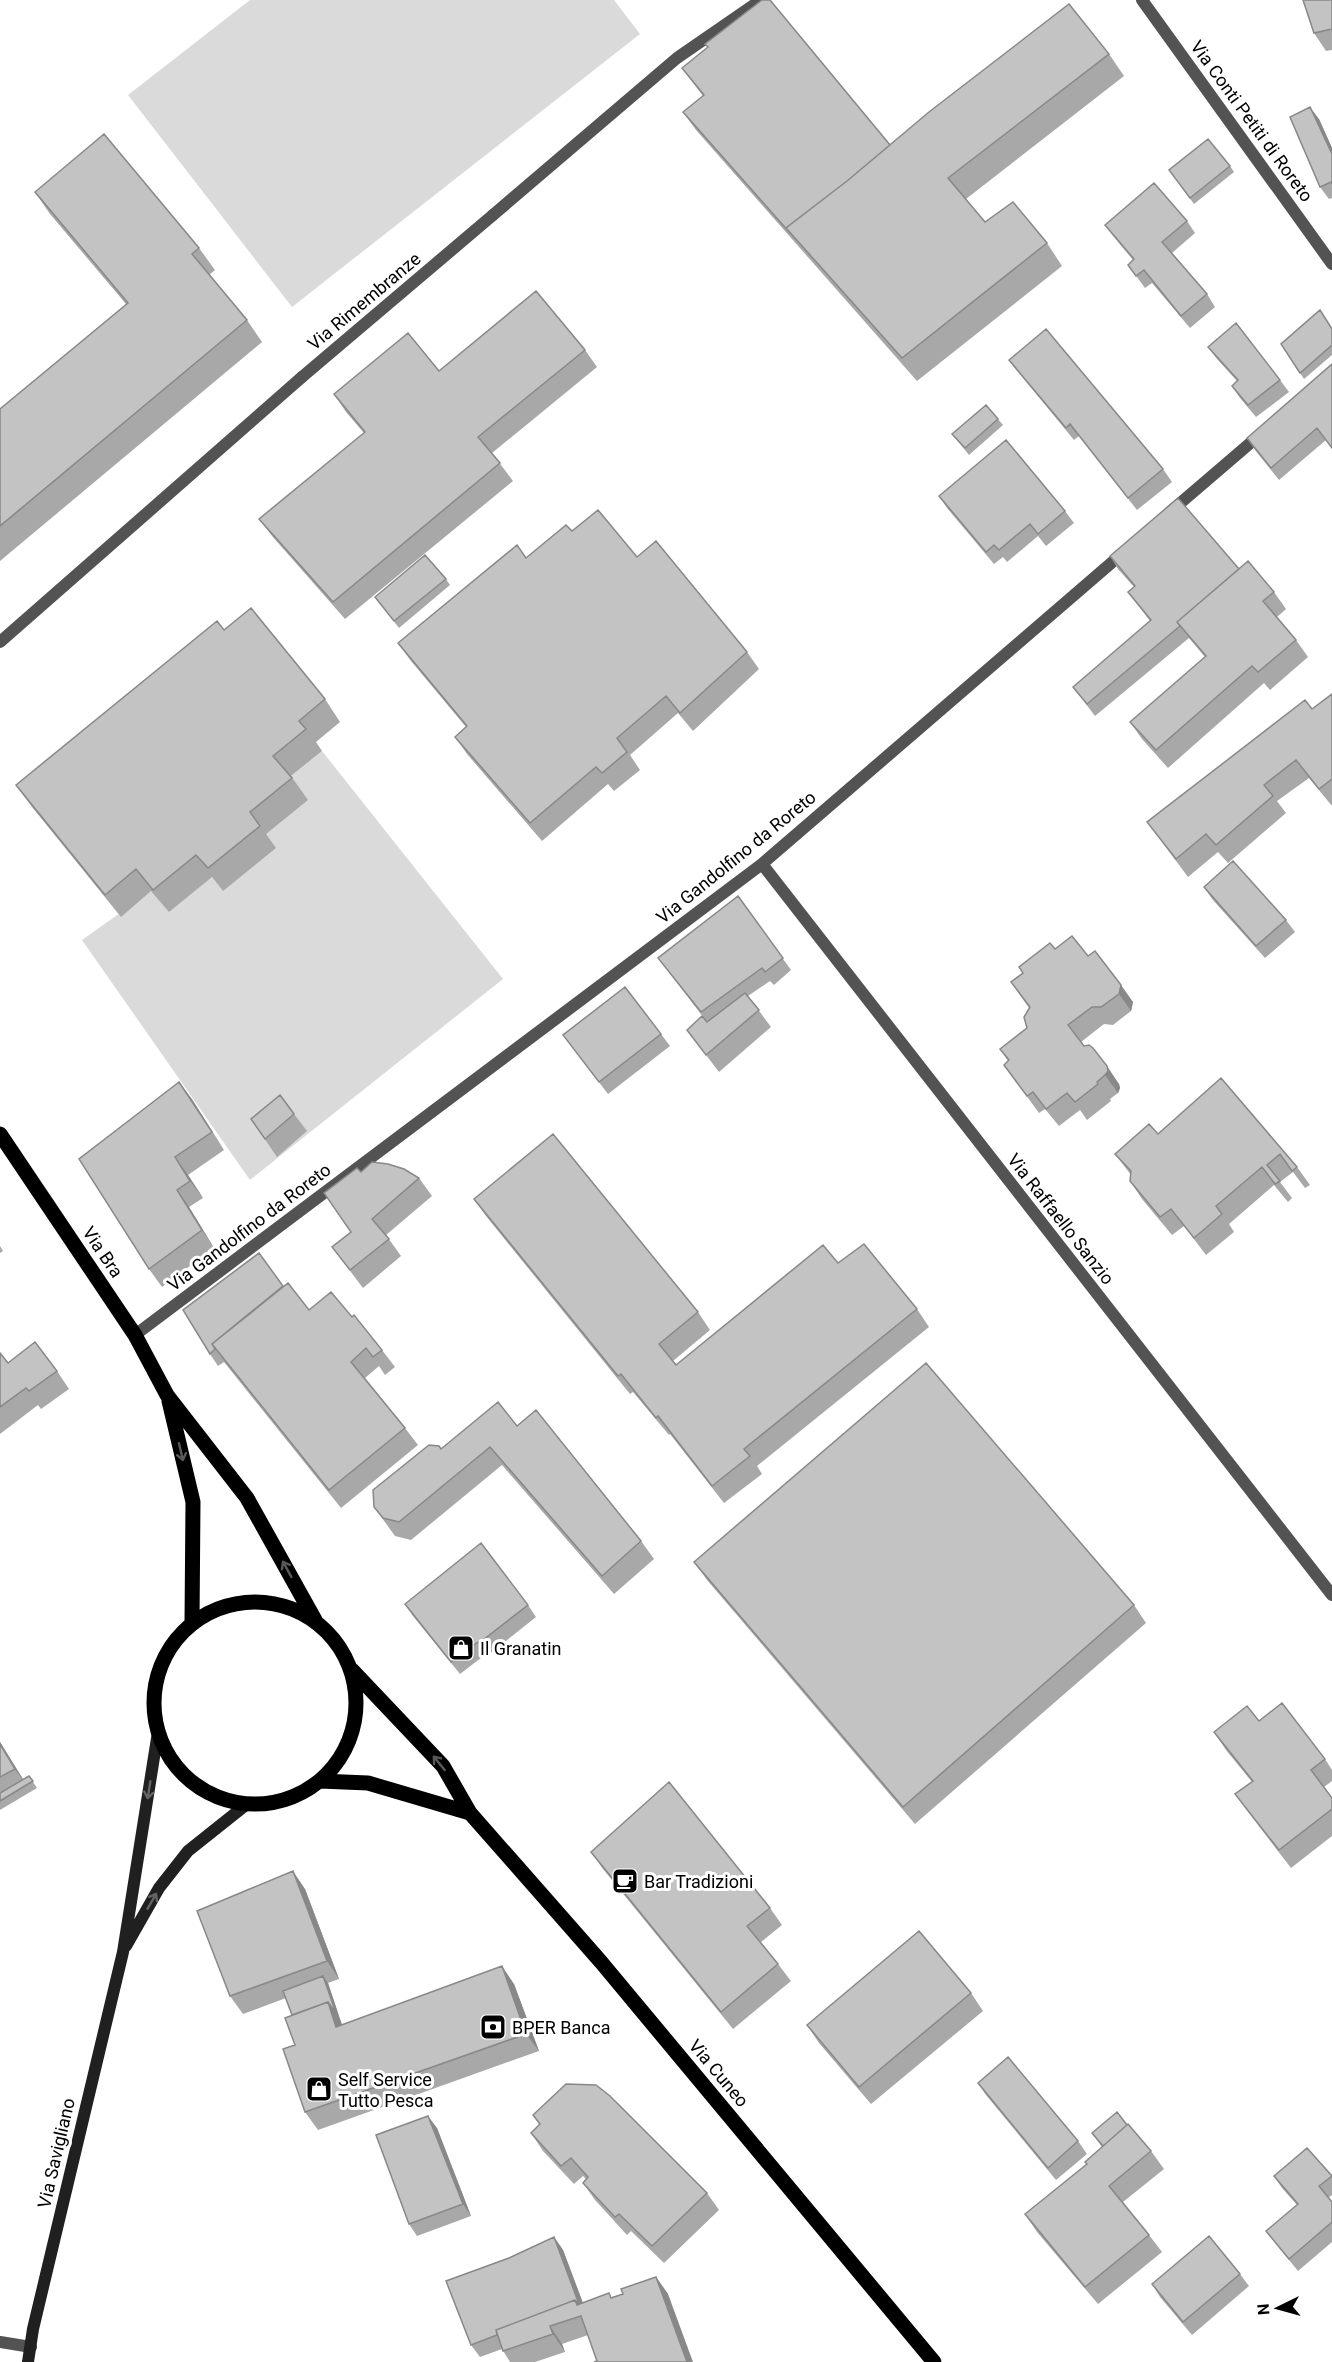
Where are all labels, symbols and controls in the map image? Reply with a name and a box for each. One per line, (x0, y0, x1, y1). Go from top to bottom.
street label: Via Conti Petiti di Roreto (1186, 36, 1318, 206)
street label: Via Rimembranze (303, 248, 425, 354)
street label: Via Gandolfino da Roreto (652, 786, 820, 928)
street label: Via Raffaello Sanzio (1003, 1149, 1119, 1289)
street label: Via Gandolfino da Roreto (163, 1159, 335, 1295)
street label: Via Bra (78, 1223, 128, 1281)
one-way arrow (175, 1442, 187, 1461)
one-way arrow (281, 1561, 293, 1578)
shop icon: Il Granatin (446, 1633, 476, 1663)
place label: Il Granatin (480, 1638, 561, 1659)
one-way arrow (433, 1755, 446, 1771)
one-way arrow (143, 1780, 154, 1800)
cafe icon: Bar Tradizioni (610, 1866, 640, 1896)
place label: Bar Tradizioni (644, 1871, 753, 1892)
one-way arrow (146, 1893, 158, 1910)
bank icon: BPER Banca (478, 2012, 508, 2042)
place label: BPER Banca (512, 2017, 611, 2038)
street label: Via Cuneo (685, 2035, 753, 2111)
place label: Self Service Tutto Pesca (338, 2069, 433, 2111)
shop icon: Self Service Tutto Pesca (304, 2074, 334, 2104)
street label: Via Savigliano (33, 2096, 79, 2210)
north arrow (1248, 2278, 1308, 2338)
text: N (1254, 2303, 1274, 2316)

